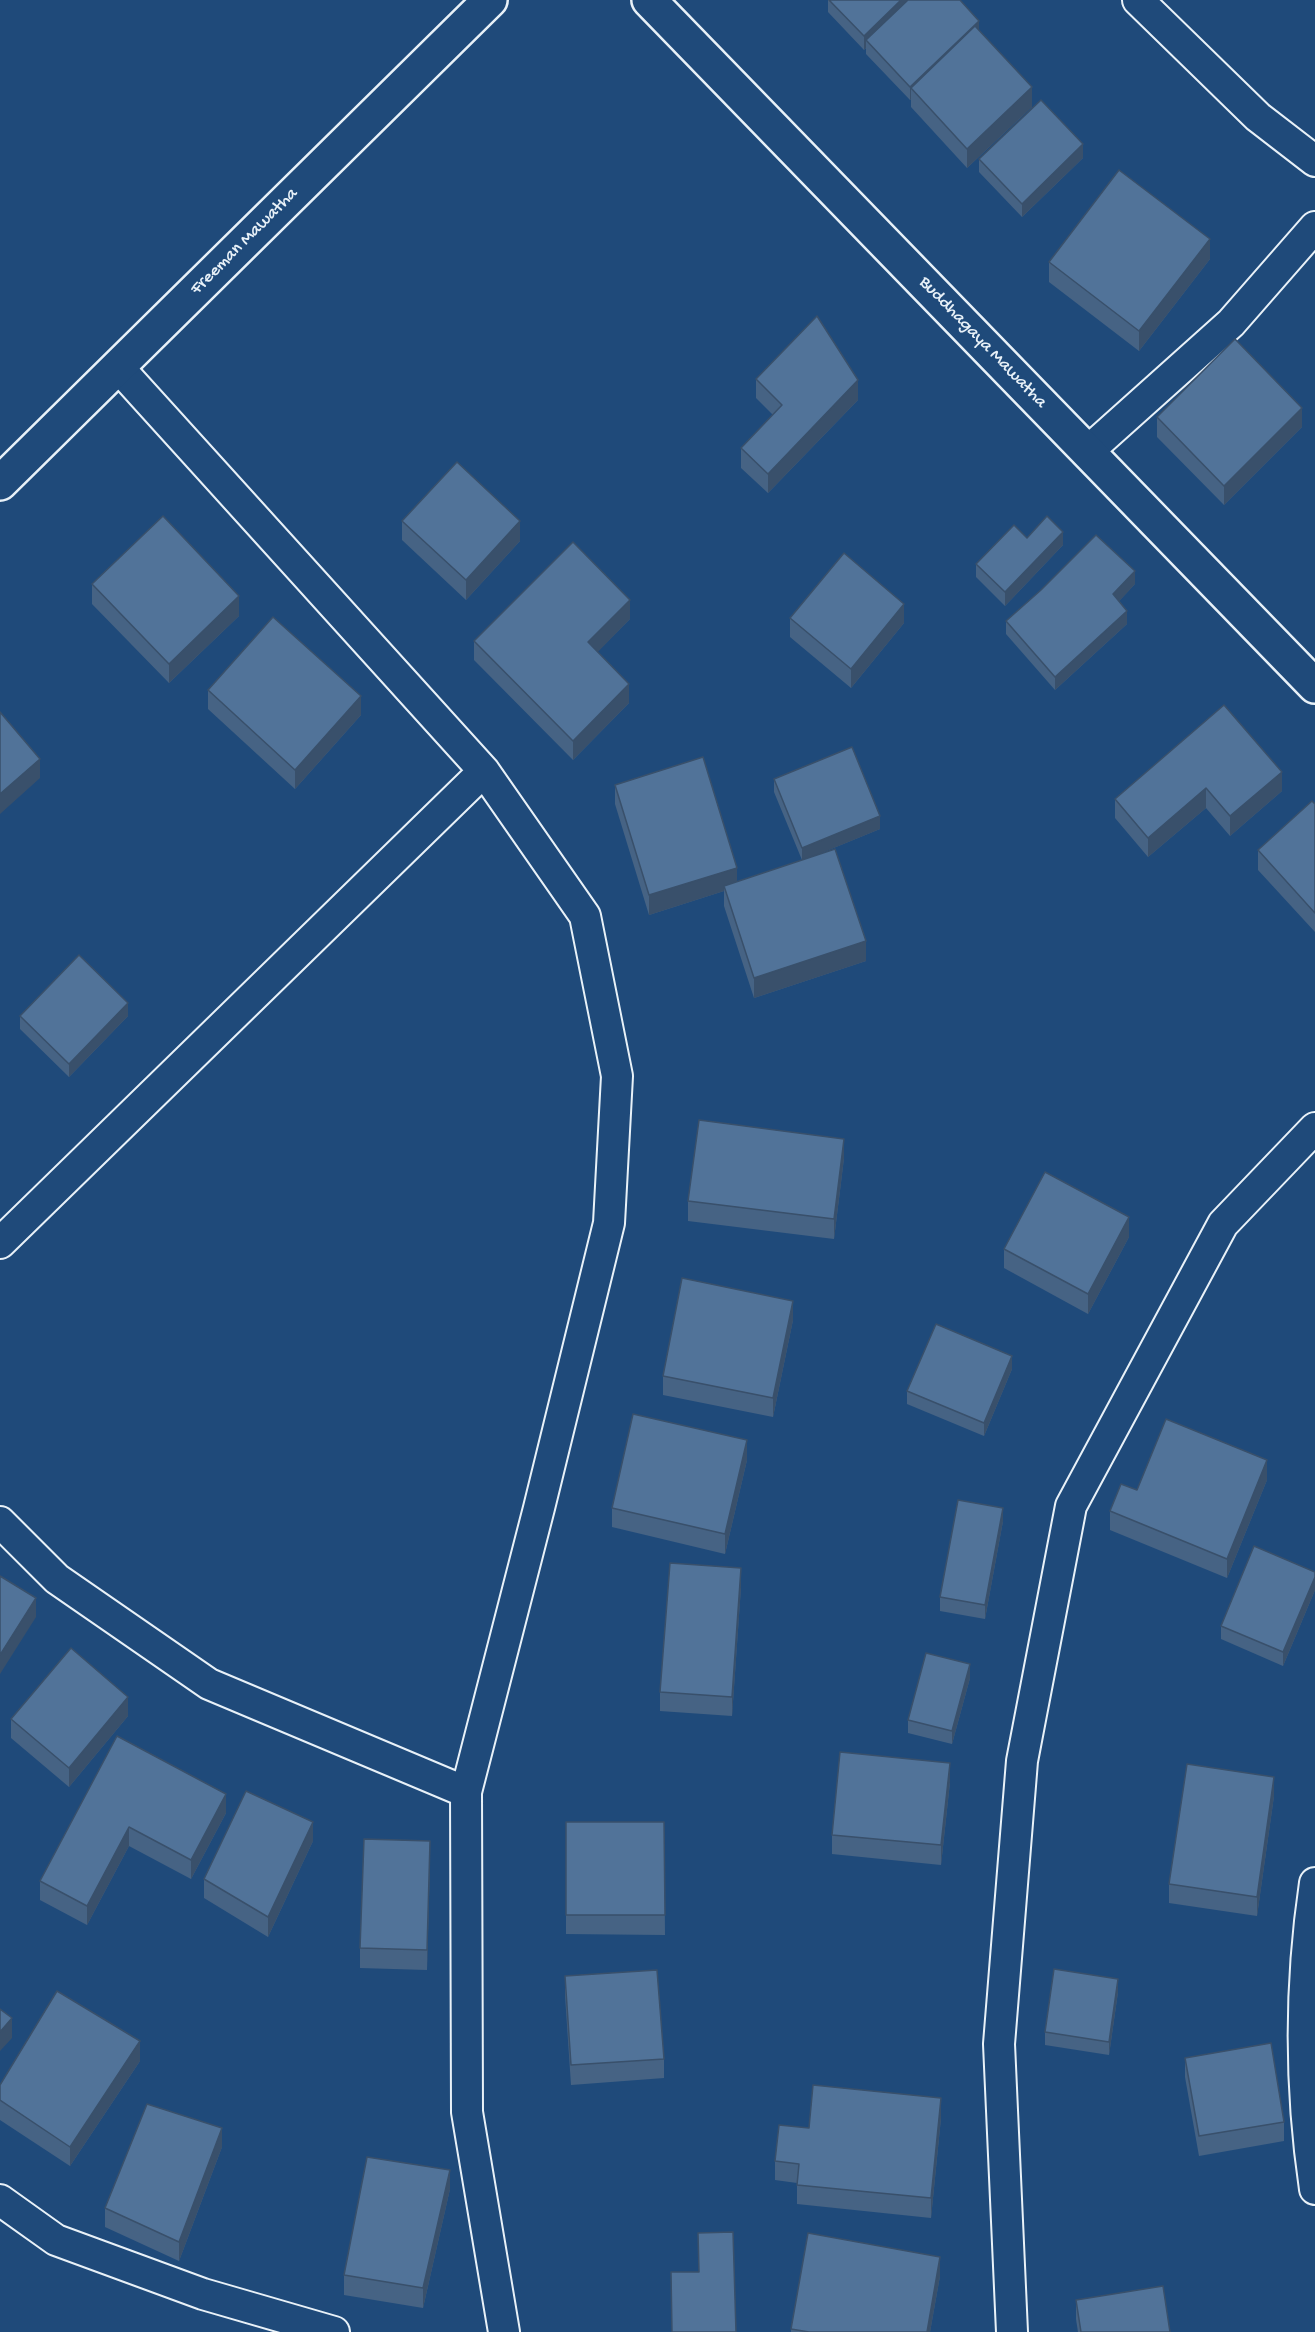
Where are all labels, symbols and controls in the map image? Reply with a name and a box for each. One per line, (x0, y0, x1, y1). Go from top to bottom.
street label: Freeman Mawatha (187, 184, 303, 300)
street label: Buddhagaya Mawatha (913, 272, 1051, 414)

